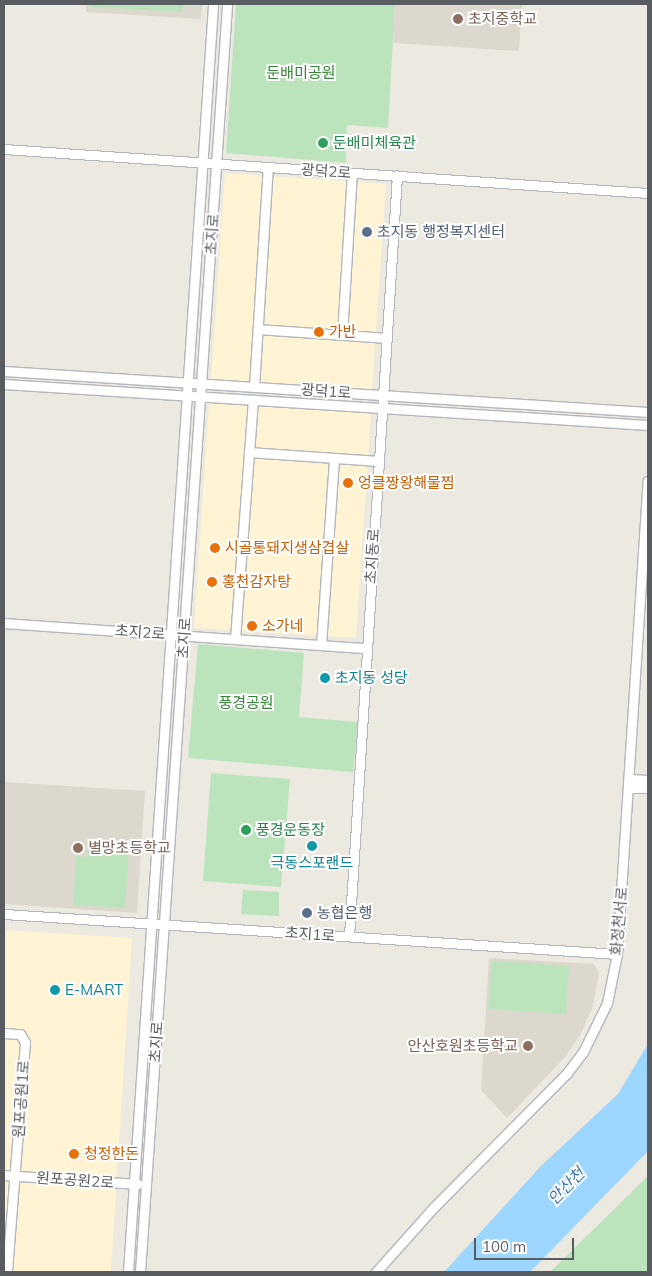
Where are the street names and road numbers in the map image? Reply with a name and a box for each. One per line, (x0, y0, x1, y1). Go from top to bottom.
street label: 광덕2로 (300, 160, 352, 182)
street label: 초지로 (202, 213, 222, 255)
street label: 광덕1로 (300, 380, 352, 402)
street label: 초지동로 (361, 528, 383, 584)
street label: 초지로 (174, 617, 194, 659)
street label: 초지2로 (114, 621, 166, 643)
street label: 화정천서로 (607, 886, 631, 956)
street label: 초지1로 (284, 923, 336, 945)
street label: 초지로 (146, 1021, 166, 1063)
street label: 원포공원1로 (9, 1059, 33, 1139)
street label: 원포공원2로 (35, 1168, 115, 1192)

